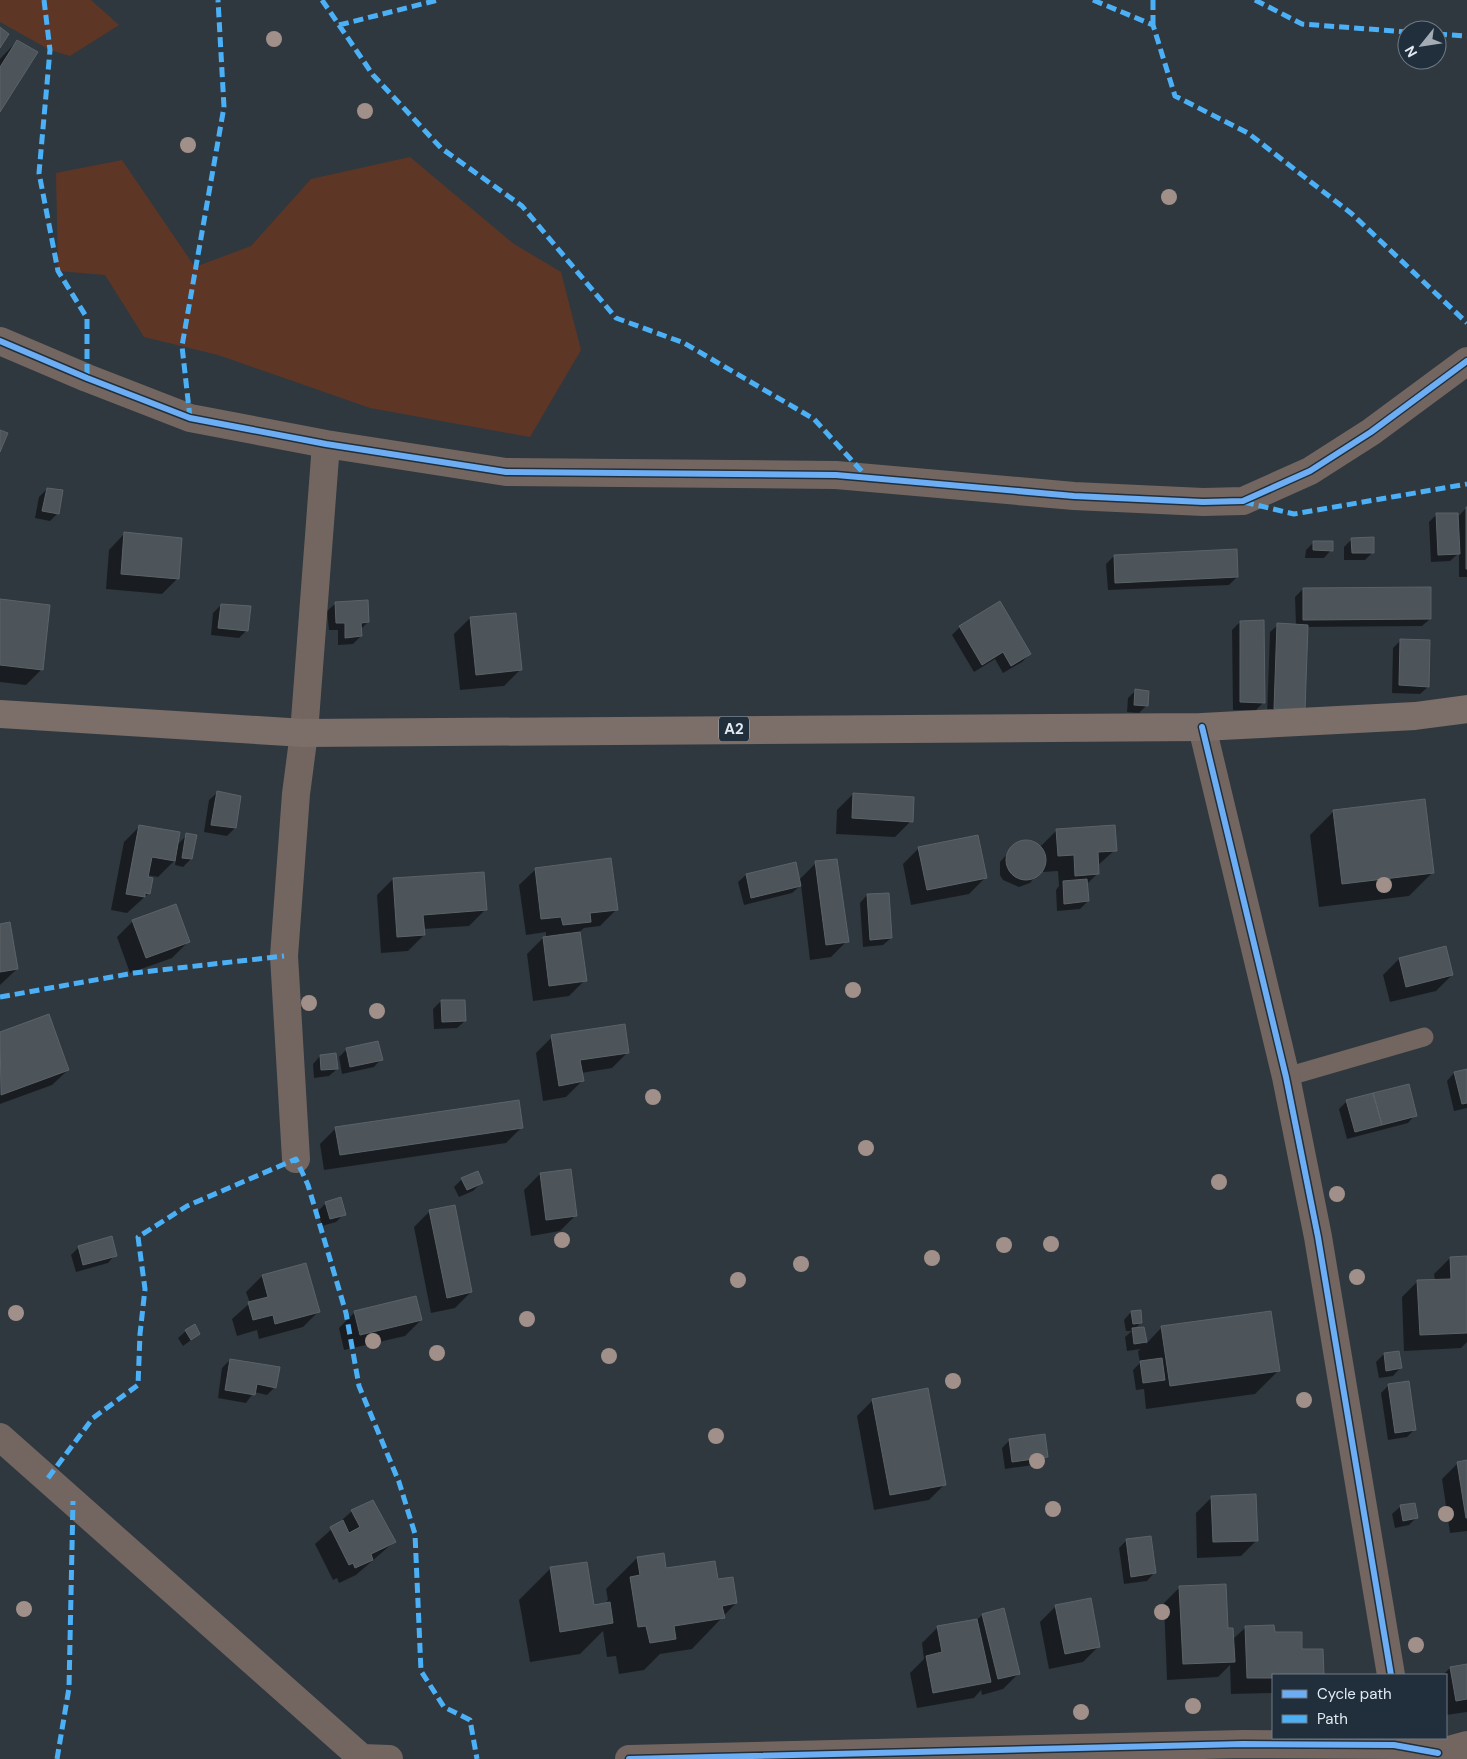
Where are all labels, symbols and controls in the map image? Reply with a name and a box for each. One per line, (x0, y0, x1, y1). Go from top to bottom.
north arrow (1397, 20, 1447, 70)
text: N (1400, 43, 1421, 60)
road number: A2 (719, 716, 749, 742)
legend (1272, 1674, 1447, 1739)
text: Cycle path (1317, 1684, 1392, 1704)
text: Path (1317, 1709, 1348, 1729)

